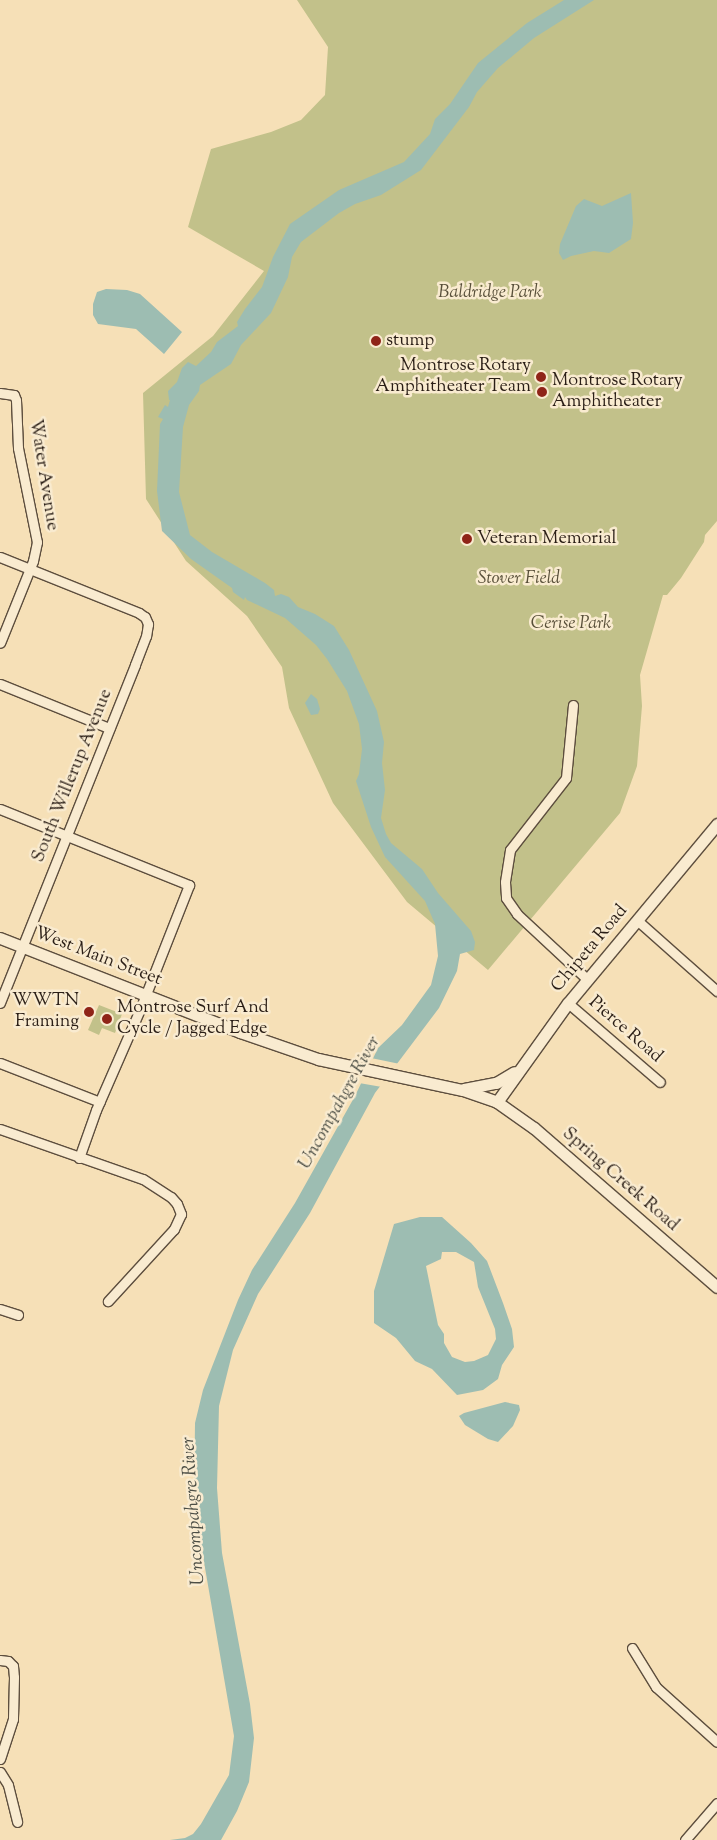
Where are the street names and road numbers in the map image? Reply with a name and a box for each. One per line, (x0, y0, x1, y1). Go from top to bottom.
street label: Water Avenue (24, 418, 62, 532)
street label: South Willerup Avenue (28, 686, 118, 866)
street label: Chipeta Road (547, 901, 633, 997)
street label: West Main Street (31, 923, 165, 991)
street label: Pierce Road (584, 992, 666, 1068)
street label: Spring Creek Road (557, 1123, 683, 1237)

